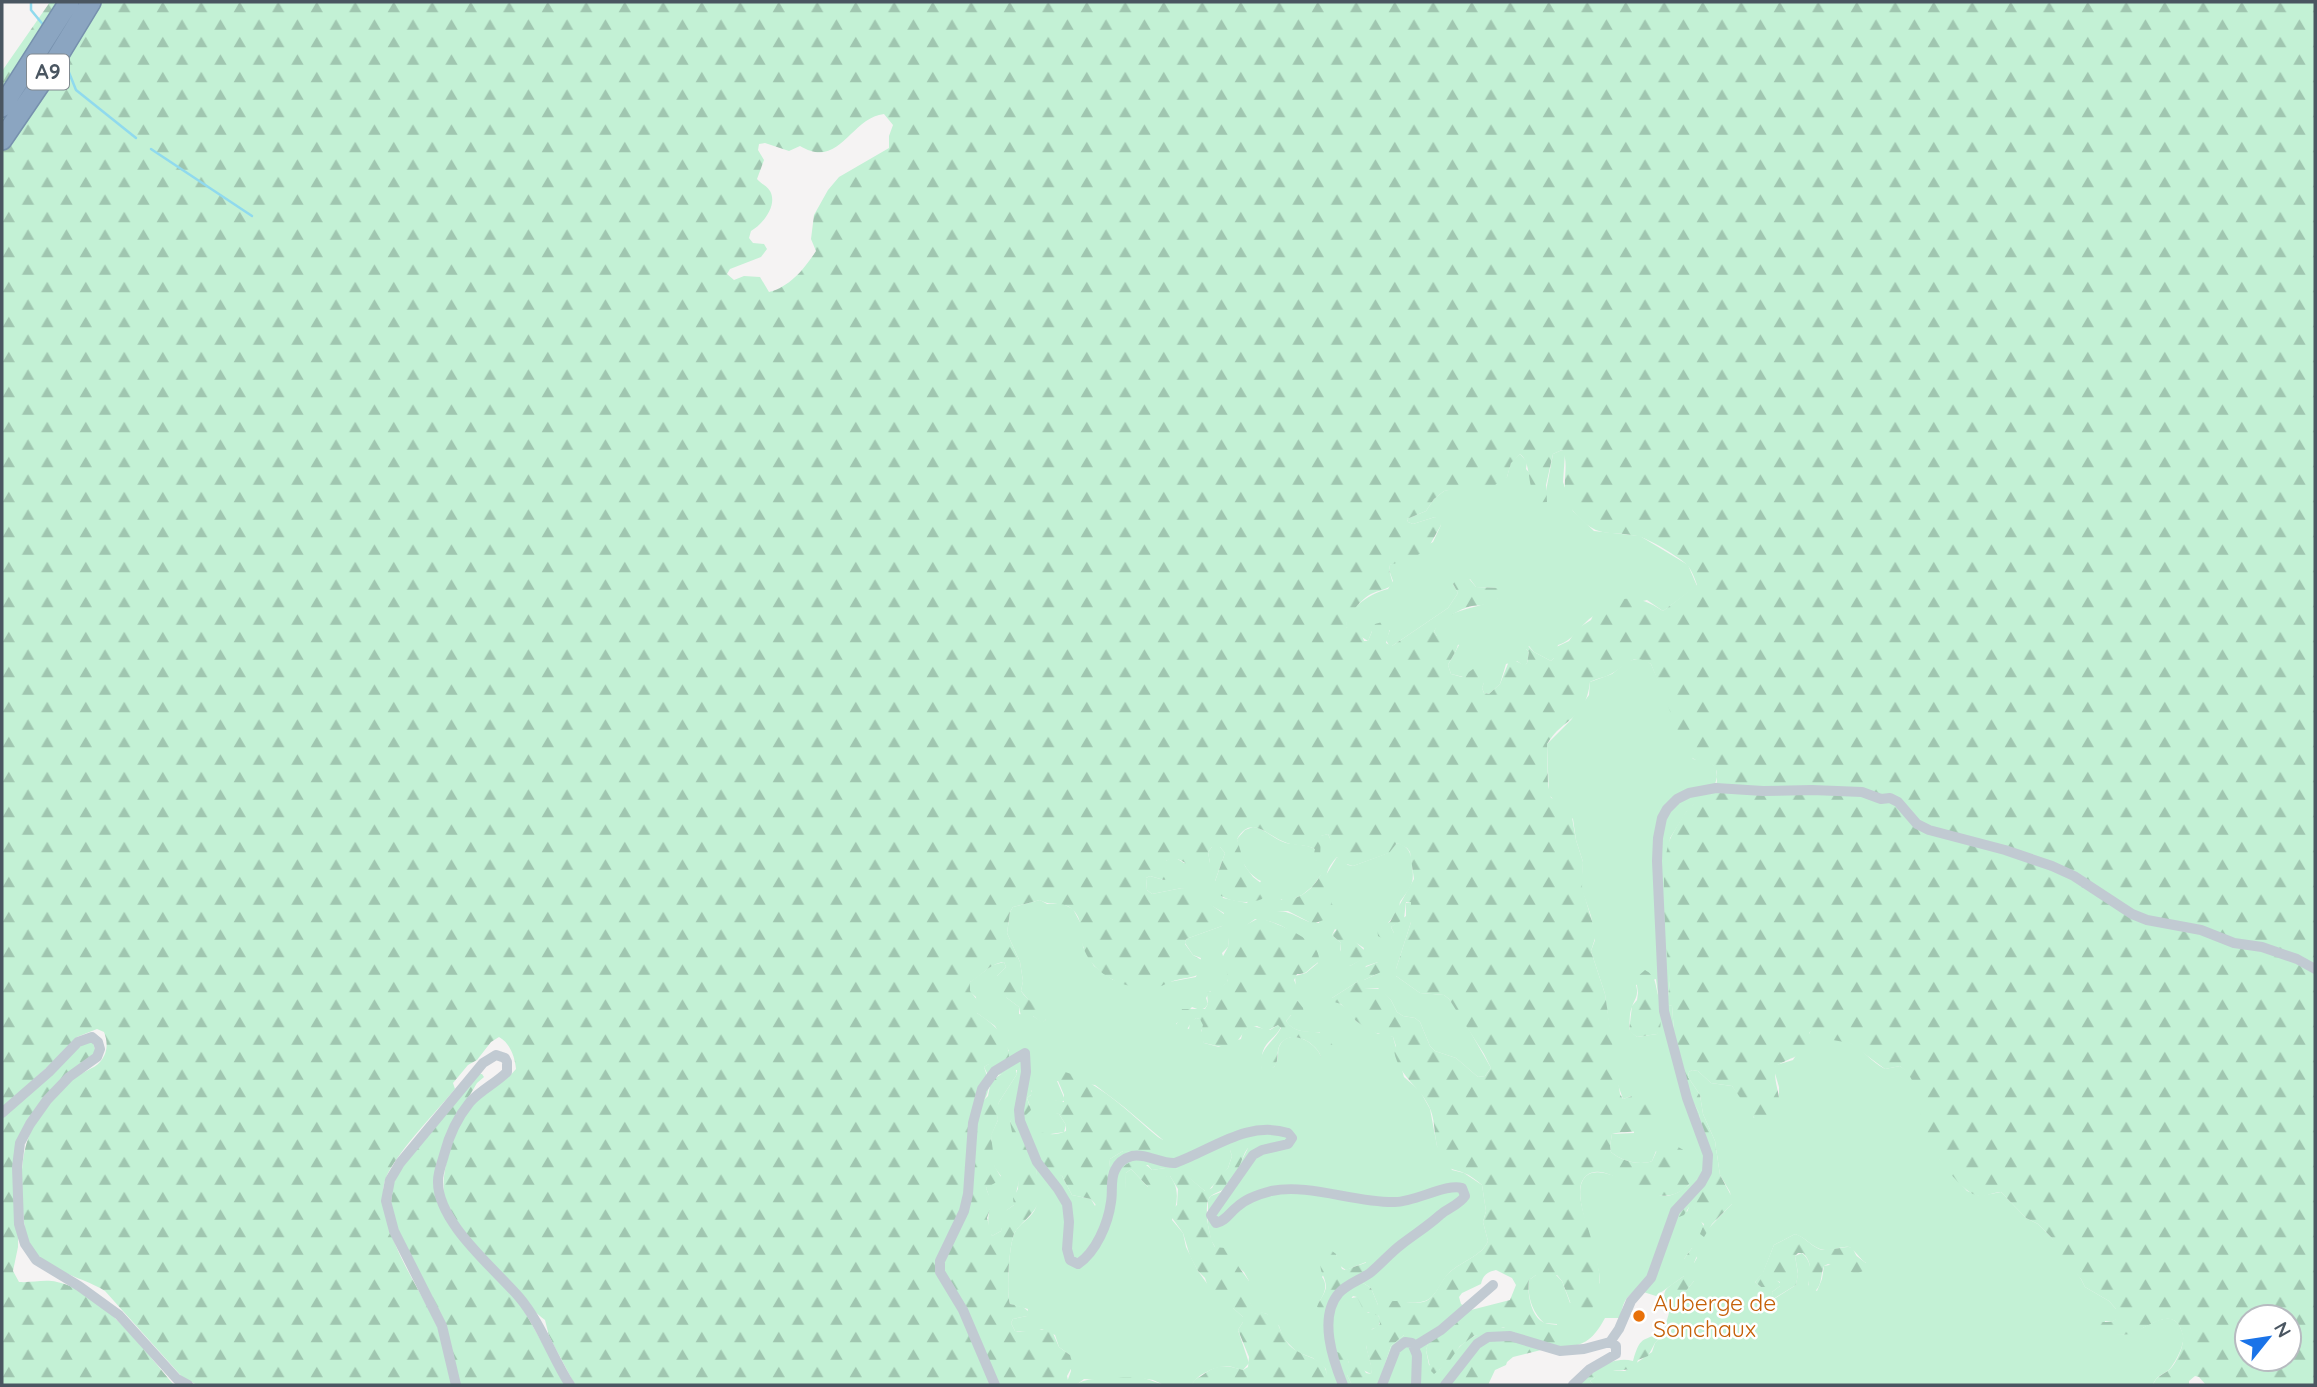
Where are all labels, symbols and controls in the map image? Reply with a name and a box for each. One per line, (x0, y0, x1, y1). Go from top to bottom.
road number: A9 (27, 55, 69, 90)
place label: Auberge de Sonchaux (1653, 1288, 1776, 1343)
north arrow (2233, 1303, 2303, 1373)
marker: Auberge de Sonchaux (1631, 1308, 1647, 1324)
text: N (2269, 1317, 2297, 1342)

